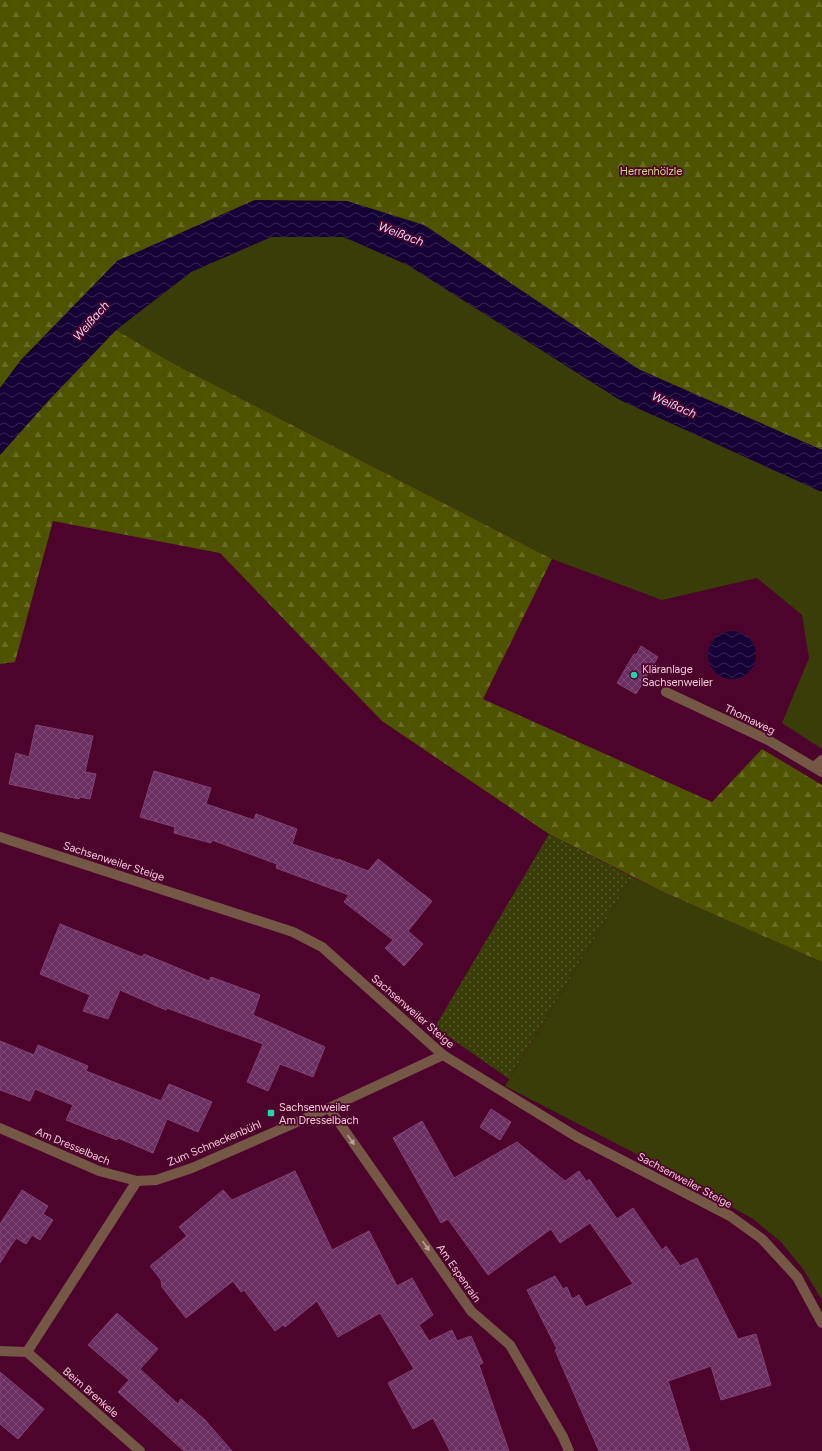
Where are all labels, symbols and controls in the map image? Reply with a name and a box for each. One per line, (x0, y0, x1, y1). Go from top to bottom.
park label: Herrenhölzle (620, 165, 682, 178)
water label: Weißach (376, 219, 426, 249)
water label: Weißach (70, 298, 112, 343)
water label: Weißach (649, 389, 699, 421)
place label: Kläranlage Sachsenweiler (642, 663, 713, 689)
marker: Kläranlage Sachsenweiler (629, 670, 639, 680)
street label: Thomaweg (722, 702, 777, 737)
street label: Sachsenweiler Steige (62, 839, 166, 884)
street label: Sachsenweiler Steige (369, 972, 457, 1051)
place label: Sachsenweiler Am Dresselbach (279, 1101, 359, 1127)
marker: Sachsenweiler Am Dresselbach (266, 1108, 276, 1118)
street label: Zum Schneckenbühl (165, 1118, 263, 1169)
street label: Am Dresselbach (34, 1125, 112, 1168)
one-way arrow (347, 1135, 355, 1145)
street label: Sachsenweiler Steige (635, 1150, 734, 1211)
one-way arrow (422, 1241, 430, 1252)
street label: Am Espenrain (434, 1242, 483, 1305)
street label: Beim Brenkele (60, 1365, 121, 1420)

